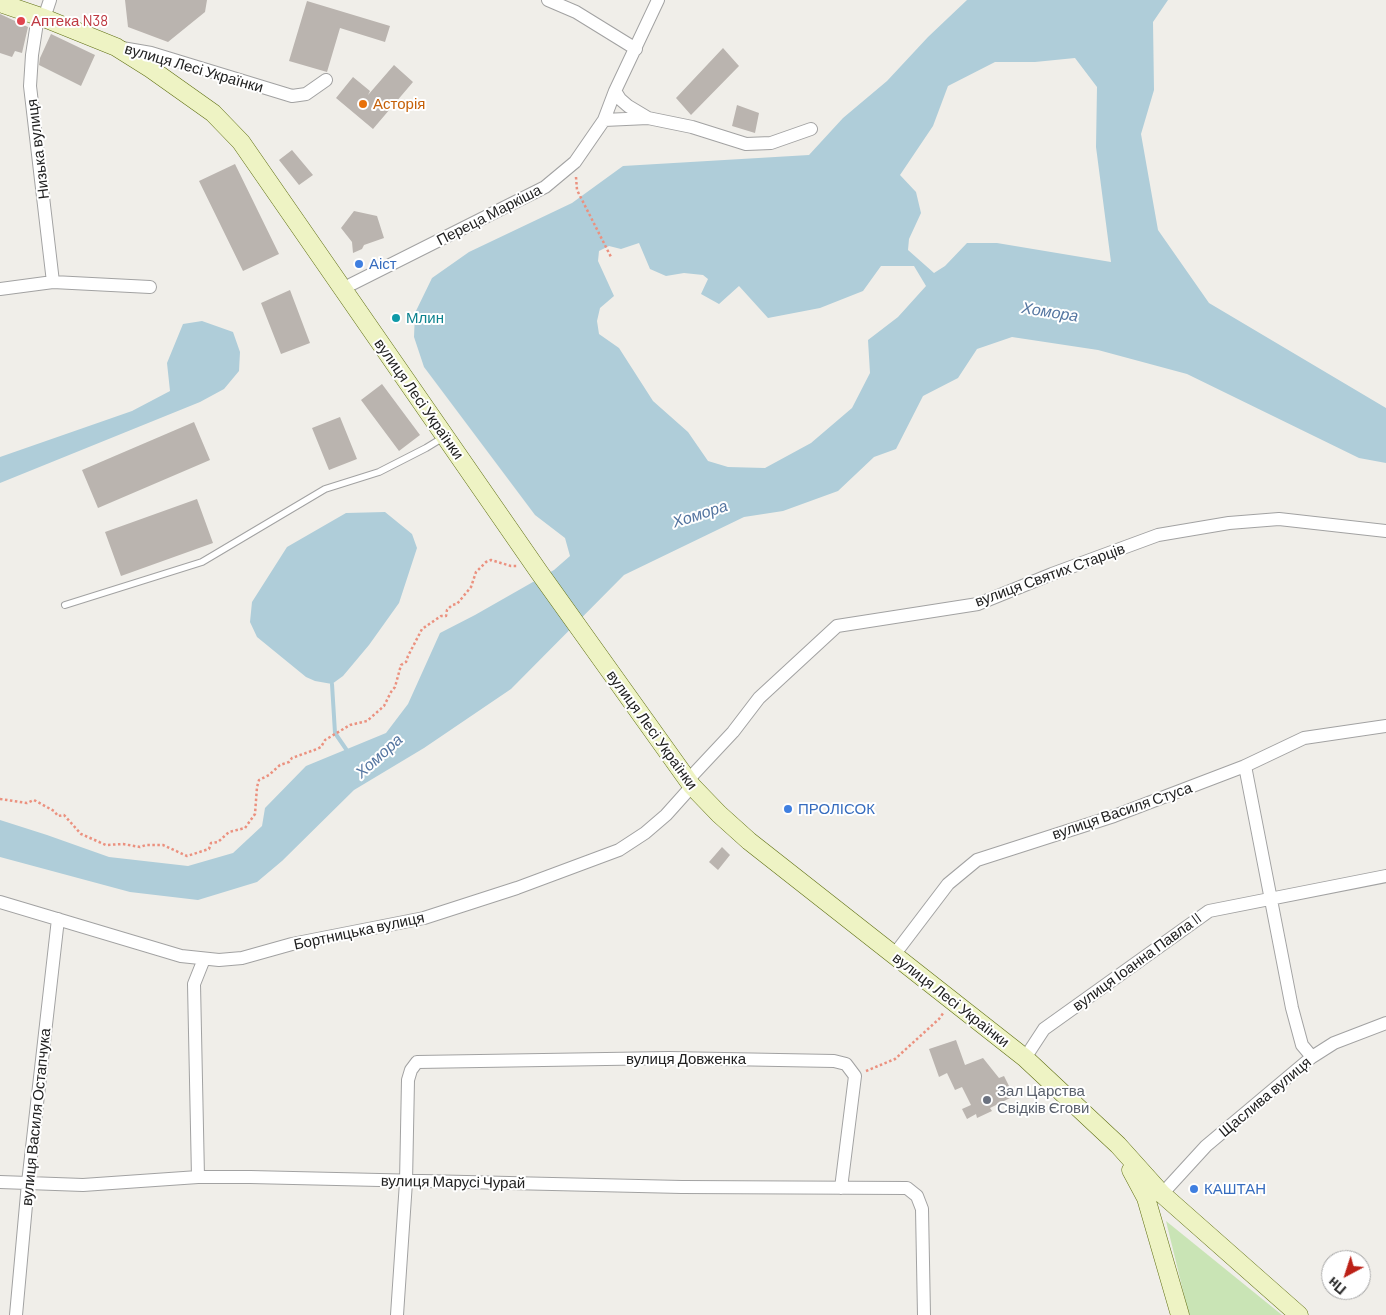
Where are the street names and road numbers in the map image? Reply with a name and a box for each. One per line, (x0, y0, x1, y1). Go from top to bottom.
street label: вулиця Лесі Українки (123, 40, 265, 96)
street label: Низька вулиця (23, 98, 53, 200)
street label: Переца Маркіша (434, 181, 544, 249)
street label: вулиця Лесі Українки (371, 335, 467, 463)
street label: вулиця Святих Старців (973, 539, 1127, 611)
street label: вулиця Лесі Українки (603, 667, 701, 793)
street label: вулиця Василя Стуса (1050, 779, 1194, 843)
street label: Бортницька вулиця (292, 908, 426, 954)
street label: вулиця Іоанна Павла II (1069, 909, 1205, 1015)
street label: вулиця Лесі Українки (889, 949, 1013, 1051)
street label: вулиця Василя Остапчука (18, 1027, 54, 1207)
street label: вулиця Довженка (626, 1050, 746, 1068)
street label: Щаслива вулиця (1215, 1053, 1315, 1141)
street label: вулиця Марусі Чурай (381, 1172, 525, 1192)

